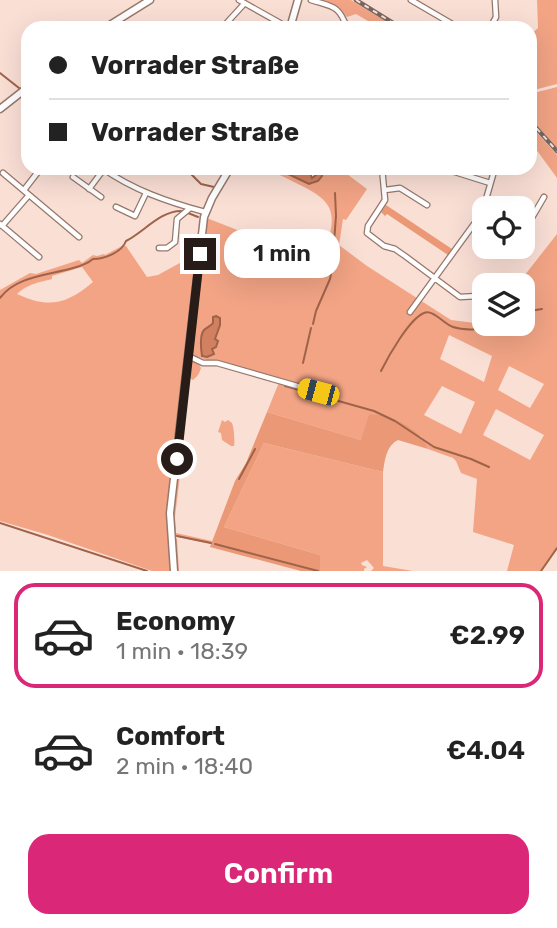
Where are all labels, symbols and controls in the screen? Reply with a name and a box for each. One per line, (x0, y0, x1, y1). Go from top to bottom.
text: Vorrader Straße (91, 50, 299, 81)
text: Vorrader Straße (91, 117, 299, 148)
map controls (472, 196, 535, 336)
button: locate (472, 196, 535, 259)
callout: 1 min (224, 230, 340, 278)
route end (184, 238, 216, 270)
text: 1 min (253, 239, 311, 267)
button: layers (472, 273, 535, 336)
car (295, 376, 342, 408)
route start (161, 443, 193, 475)
icon: car (32, 604, 95, 667)
text: Economy (116, 606, 235, 637)
text: €2.99 (450, 620, 525, 651)
text: 1 min · 18:39 (116, 637, 248, 665)
icon: car (32, 719, 95, 782)
text: Comfort (116, 721, 225, 752)
text: €4.04 (446, 735, 525, 766)
text: 2 min · 18:40 (116, 752, 253, 780)
button: Confirm (28, 834, 529, 914)

